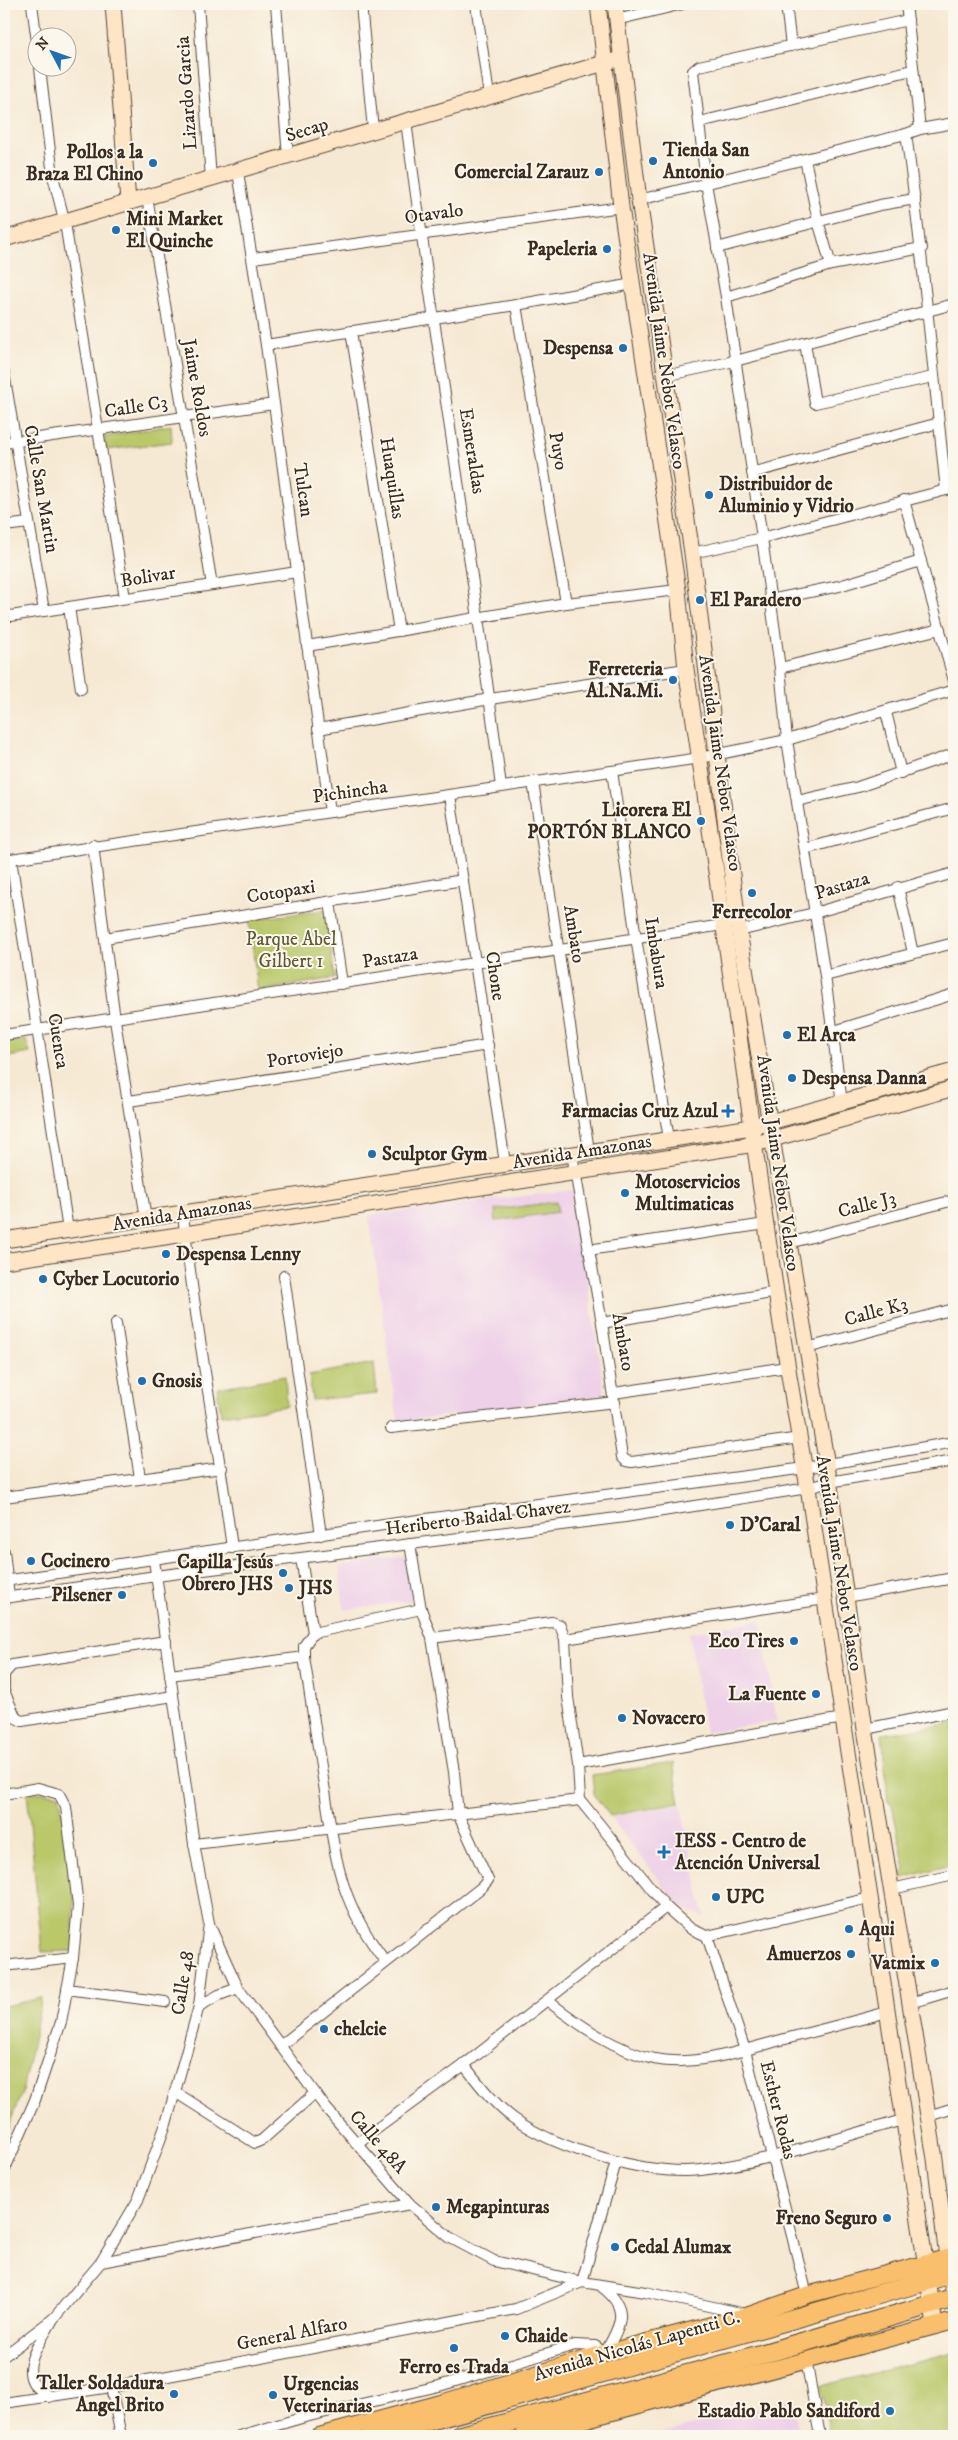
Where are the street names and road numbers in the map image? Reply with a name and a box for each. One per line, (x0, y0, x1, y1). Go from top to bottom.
street label: Lizardo Garcia (172, 35, 202, 151)
street label: Secap (283, 113, 331, 147)
street label: Otavalo (403, 199, 465, 229)
street label: Avenida Jaime Nebot Velasco (637, 251, 691, 471)
street label: Jaime Roldos (177, 335, 217, 439)
street label: Calle C3 (103, 391, 169, 423)
street label: Esmeraldas (454, 406, 490, 496)
street label: Calle San Martin (18, 423, 64, 555)
street label: Puyo (543, 430, 573, 472)
street label: Huaquillas (373, 436, 410, 521)
street label: Tulcan (288, 462, 318, 518)
street label: Bolivar (119, 561, 177, 593)
street label: Avenida Jaime Nebot Velasco (693, 653, 747, 873)
street label: Pichincha (311, 775, 389, 809)
street label: Pastaza (812, 867, 872, 905)
street label: Cotopaxi (245, 875, 317, 909)
street label: Ambato (558, 903, 590, 965)
street label: Imbabura (639, 916, 673, 990)
street label: Pastaza (361, 942, 419, 974)
street label: Chone (480, 950, 510, 1002)
street label: Cuenca (42, 1012, 74, 1070)
street label: Portoviejo (265, 1039, 345, 1073)
street label: Avenida Jaime Nebot Velasco (751, 1053, 805, 1273)
street label: Avenida Amazonas (511, 1130, 653, 1174)
street label: Calle J3 (836, 1187, 898, 1223)
street label: Avenida Amazonas (111, 1192, 253, 1236)
street label: Calle K3 (842, 1293, 910, 1331)
street label: Ambato (607, 1311, 639, 1373)
street label: Avenida Jaime Nebot Velasco (811, 1453, 867, 1673)
street label: Heriberto Baidal Chavez (384, 1495, 572, 1541)
street label: Calle 48 (167, 1949, 199, 2017)
street label: Esther Rodas (755, 2058, 801, 2162)
street label: Calle 48A (344, 2106, 412, 2179)
street label: Avenida Nicolás Lapentti C. (531, 2306, 743, 2386)
street label: General Alfaro (235, 2312, 349, 2356)

